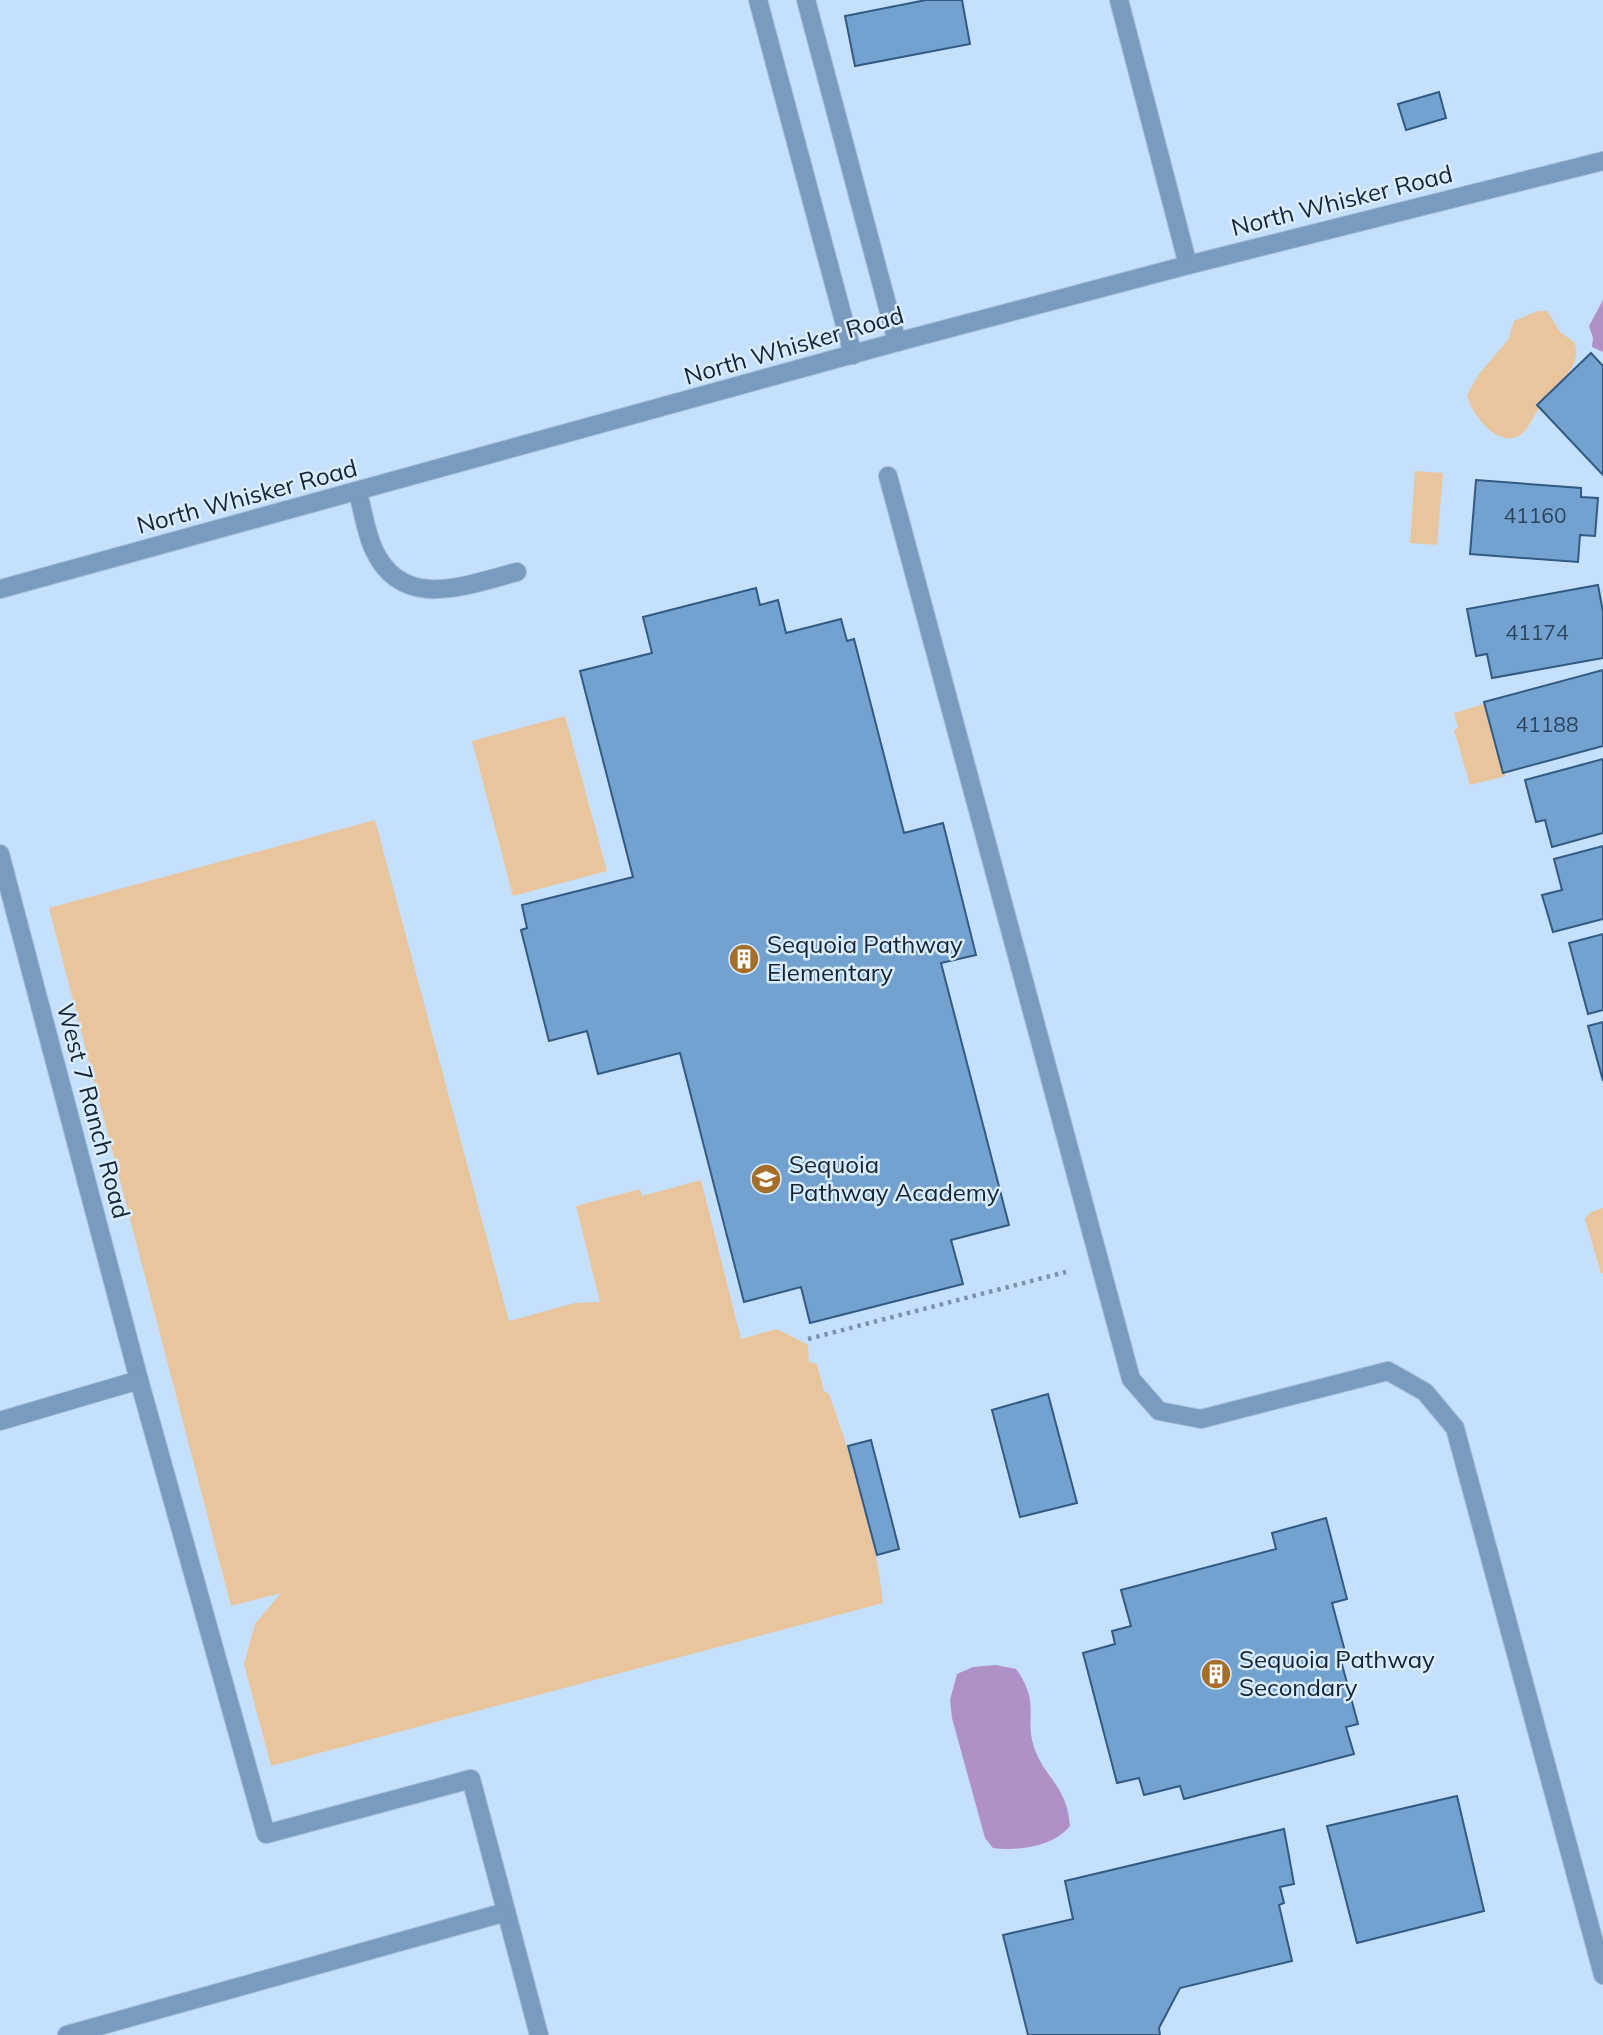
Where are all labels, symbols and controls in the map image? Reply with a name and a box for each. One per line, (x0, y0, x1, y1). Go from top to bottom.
street label: North Whisker Road (1228, 158, 1456, 242)
street label: North Whisker Road (680, 299, 907, 391)
street label: North Whisker Road (133, 452, 360, 540)
house number: 41160 (1504, 502, 1567, 528)
house number: 41174 (1506, 619, 1569, 645)
house number: 41188 (1516, 711, 1579, 737)
place label: Sequoia Pathway Elementary (767, 929, 963, 987)
building icon: Sequoia Pathway Elementary (727, 942, 761, 976)
street label: West 7 Ranch Road (51, 1000, 137, 1222)
place label: Sequoia Pathway Academy (789, 1149, 1000, 1207)
school or university icon: Sequoia Pathway Academy (749, 1162, 783, 1196)
place label: Sequoia Pathway Secondary (1239, 1644, 1435, 1702)
building icon: Sequoia Pathway Secondary (1199, 1657, 1233, 1691)

